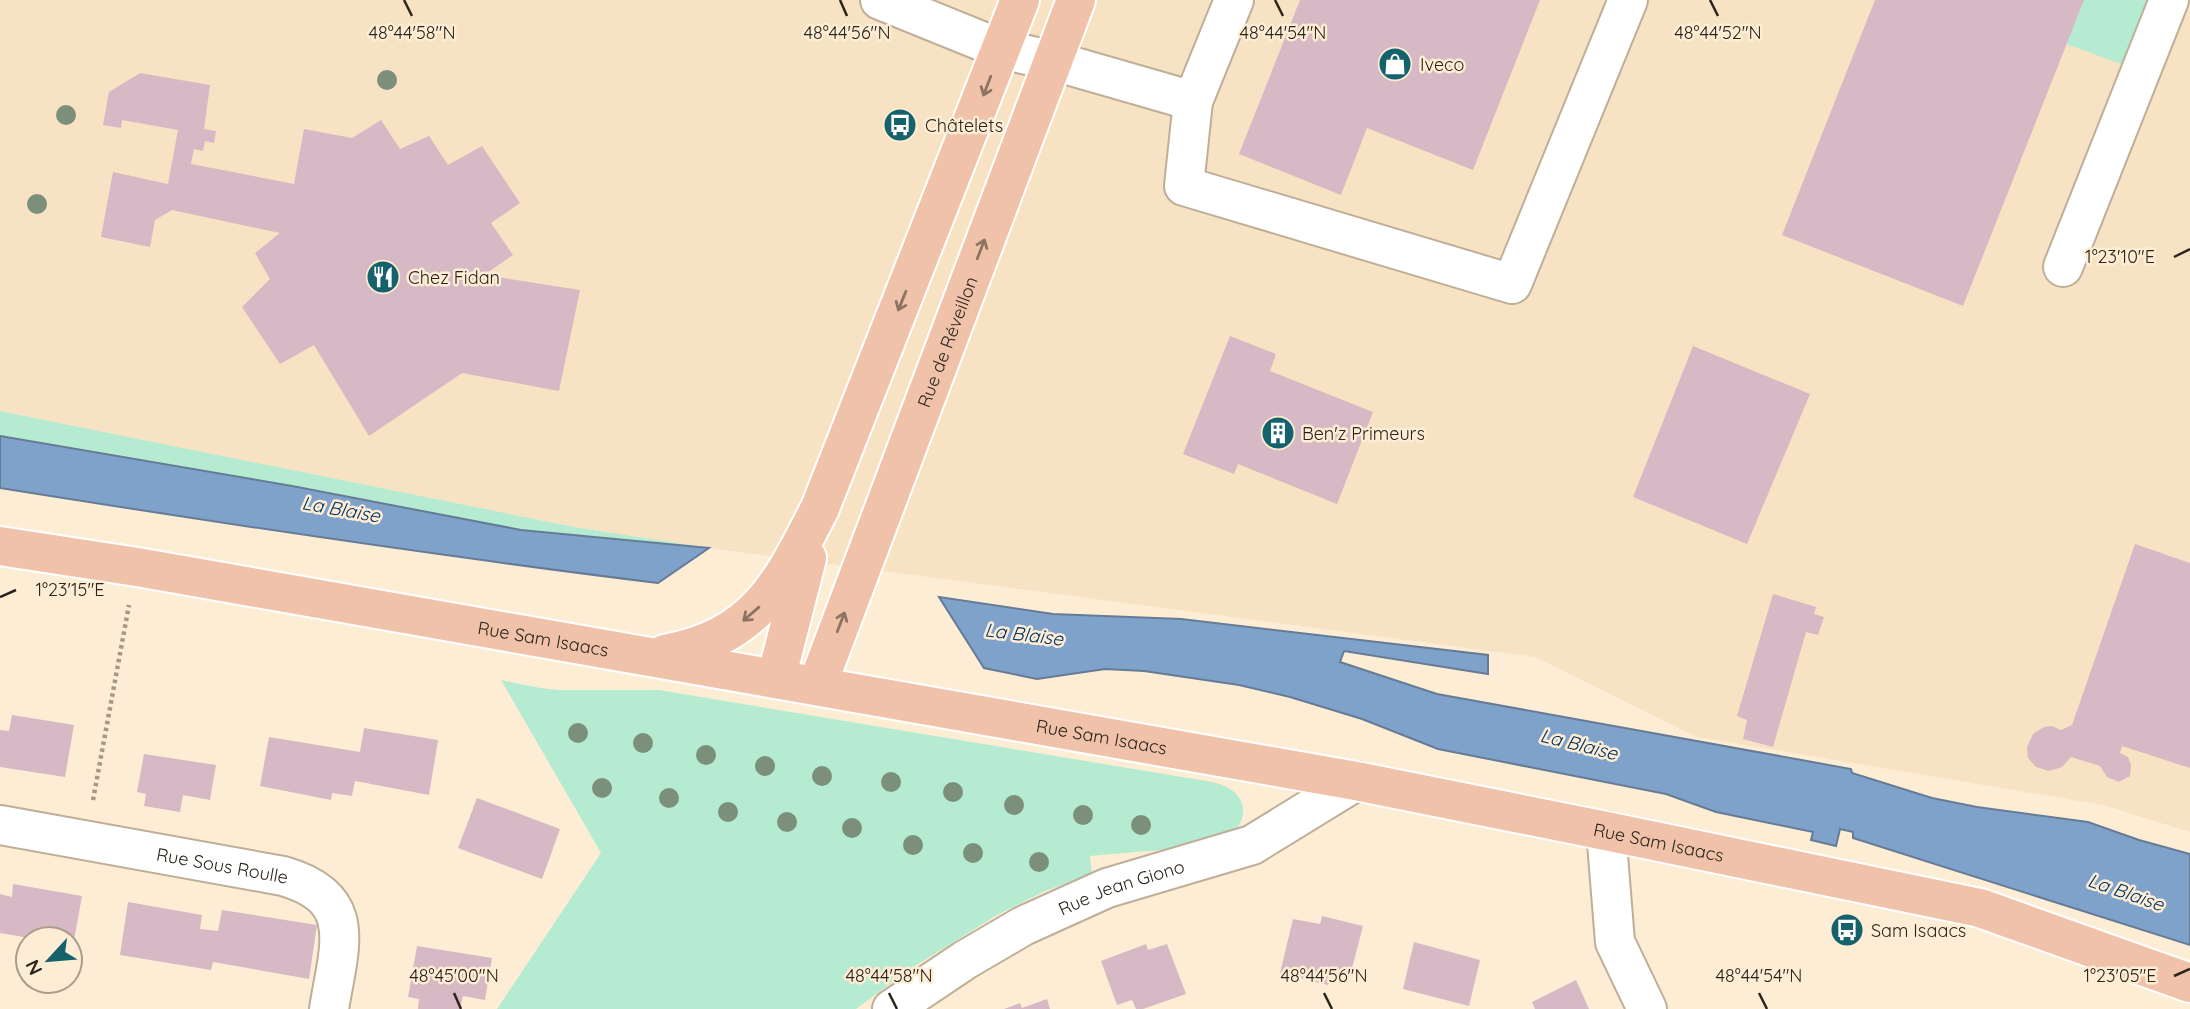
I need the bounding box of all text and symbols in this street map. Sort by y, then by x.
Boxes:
text: 48°44'58"N [368,21,456,44]
text: 48°44'56"N [803,21,891,44]
text: 48°44'54"N [1240,21,1326,44]
text: 48°44'52"N [1674,21,1762,44]
shop icon: Iveco [1376,45,1414,83]
place label: Iveco [1420,53,1464,76]
one-way arrow [979,75,992,97]
bus stop icon: Châtelets [881,106,919,144]
place label: Châtelets [925,114,1003,137]
one-way arrow [976,238,988,260]
text: 1°23'10"E [2085,245,2155,268]
restaurant icon: Chez Fidan [364,258,402,296]
place label: Chez Fidan [408,266,500,289]
street label: Rue de Réveillon [912,273,982,410]
one-way arrow [895,290,908,312]
building icon: Ben'z Primeurs [1259,414,1297,452]
place label: Ben'z Primeurs [1302,422,1425,445]
water label: La Blaise [300,490,383,528]
text: 1°23'15"E [35,578,105,601]
one-way arrow [743,606,761,622]
one-way arrow [836,612,848,634]
street label: Rue Sam Isaacs [476,616,610,661]
water label: La Blaise [983,617,1066,651]
street label: Rue Sam Isaacs [1034,714,1169,759]
water label: La Blaise [1538,723,1621,765]
street label: Rue Sam Isaacs [1592,817,1726,866]
street label: Rue Sous Roulle [155,842,290,888]
street label: Rue Jean Giono [1054,854,1187,920]
water label: La Blaise [2085,868,2168,917]
bus stop icon: Sam Isaacs [1828,911,1866,949]
place label: Sam Isaacs [1871,919,1966,942]
north arrow [14,925,84,995]
text: N [20,956,48,979]
text: 48°45'00"N [409,964,499,987]
text: 48°44'58"N [845,964,933,987]
text: 48°44'56"N [1280,964,1368,987]
text: 48°44'54"N [1716,964,1802,987]
text: 1°23'05"E [2083,964,2157,987]

